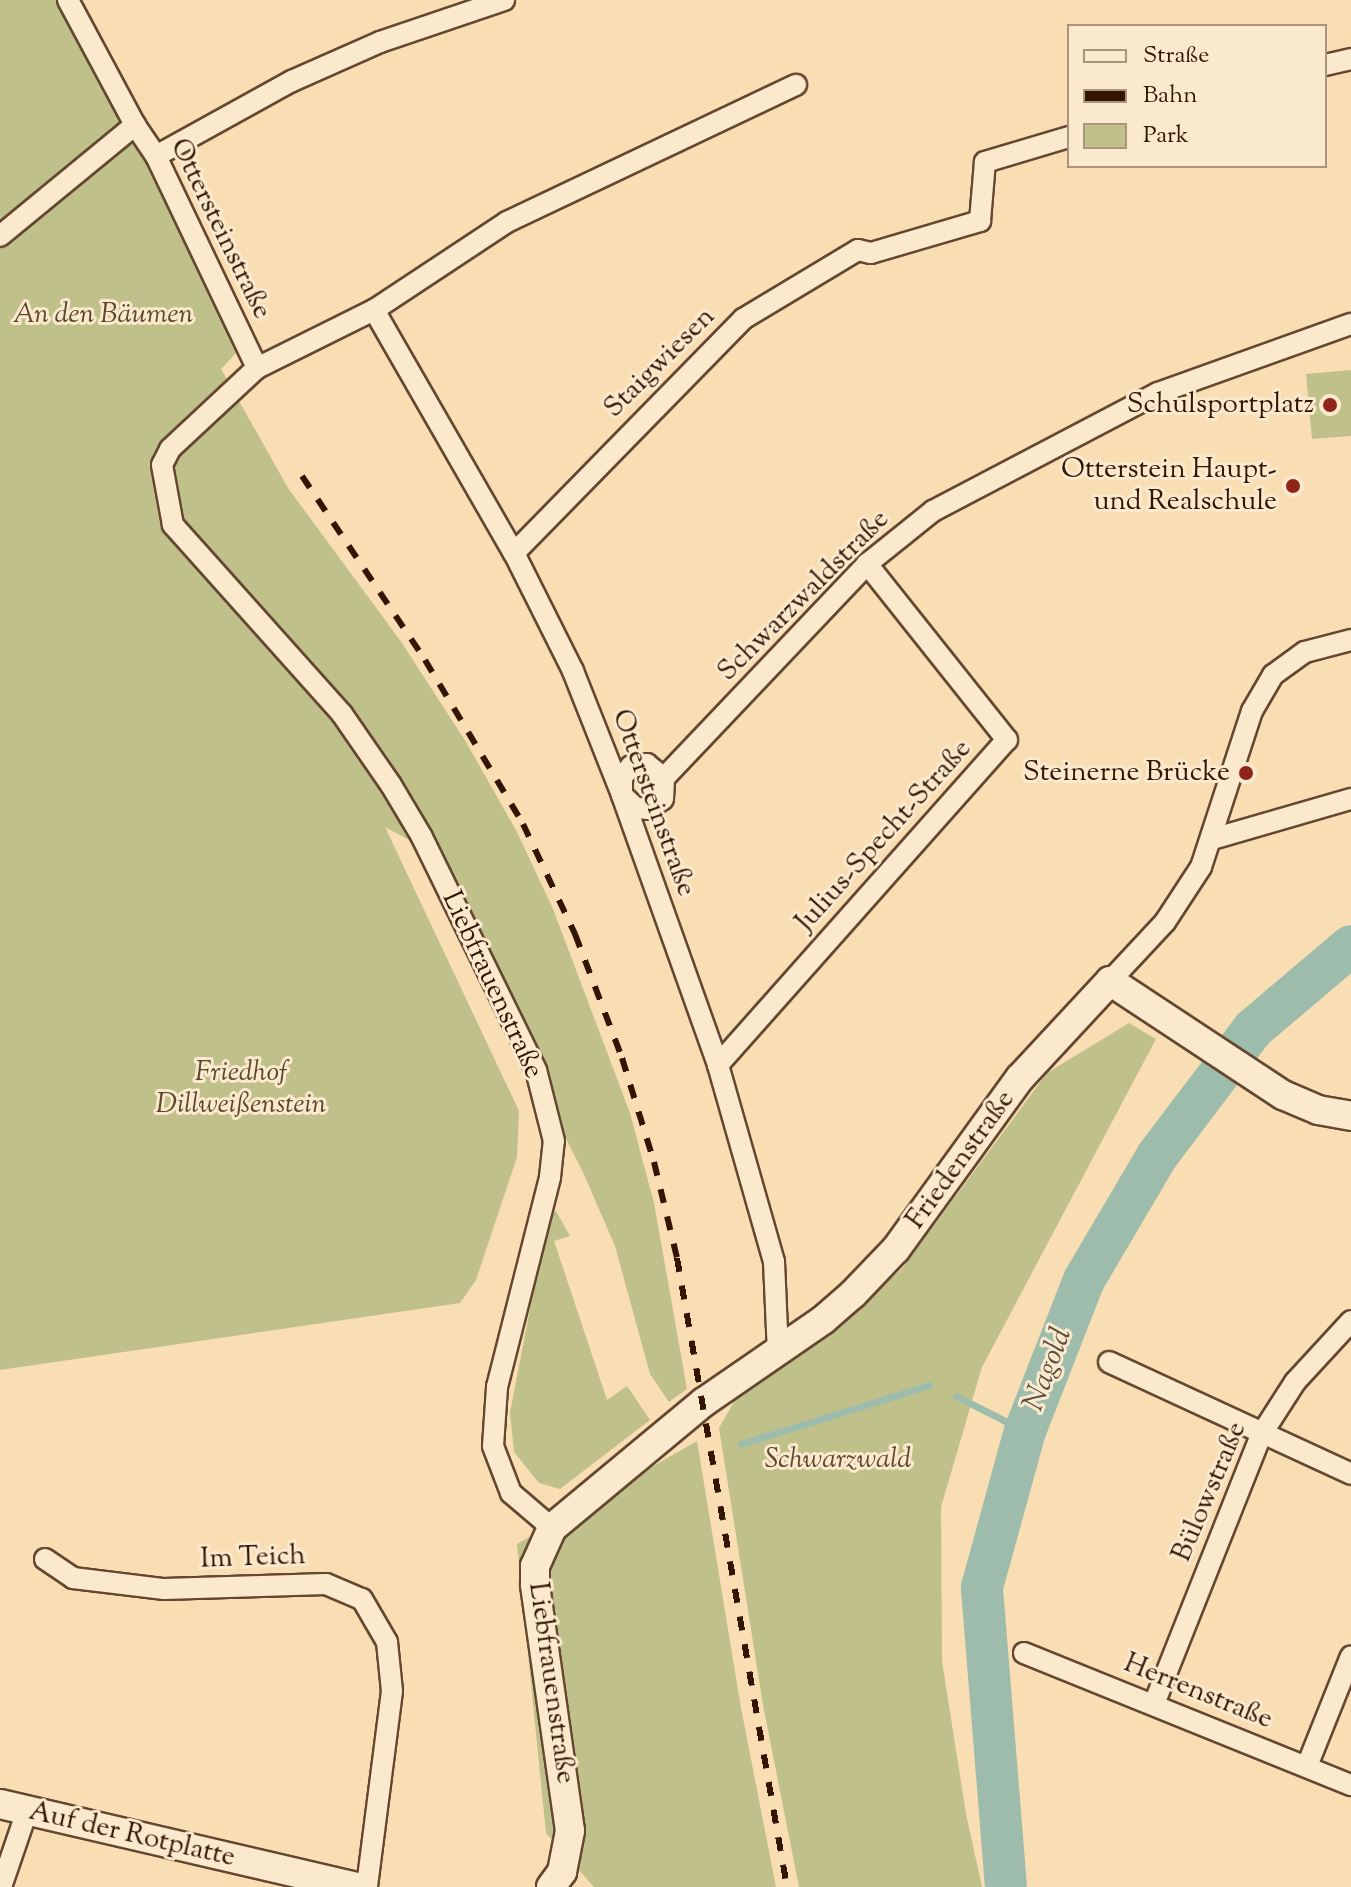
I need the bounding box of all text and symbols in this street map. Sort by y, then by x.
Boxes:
legend [1067,24,1327,168]
text: Straße [1143,39,1209,73]
text: Bahn [1143,79,1197,113]
text: Park [1143,119,1189,153]
street label: Ottersteinstraße [162,133,278,325]
park label: An den Bäumen [13,298,193,332]
street label: Staigwiesen [598,301,722,425]
place label: Schulsportplatz [1127,388,1314,422]
marker: Schulsportplatz [1321,396,1339,414]
place label: Otterstein Haupt- und Realschule [1061,453,1277,519]
marker: Otterstein Haupt- und Realschule [1284,477,1302,495]
street label: Schwarzwaldstraße [711,503,897,689]
street label: Ottersteinstraße [604,705,702,901]
street label: Julius-Specht-Straße [789,733,979,939]
place label: Steinerne Brücke [1023,756,1230,790]
marker: Steinerne Brücke [1237,764,1255,782]
street label: Liebfrauenstraße [434,886,550,1084]
park label: Friedhof Dillweißenstein [156,1056,326,1122]
street label: Friedenstraße [899,1084,1023,1236]
water label: Nagold [1017,1323,1081,1417]
street label: Bülowstraße [1166,1417,1254,1567]
park label: Schwarzwald [765,1443,911,1477]
street label: Im Teich [200,1539,306,1577]
street label: Liebfrauenstraße [520,1580,582,1786]
street label: Herrenstraße [1119,1647,1277,1737]
street label: Auf der Rotplatte [26,1795,238,1875]

